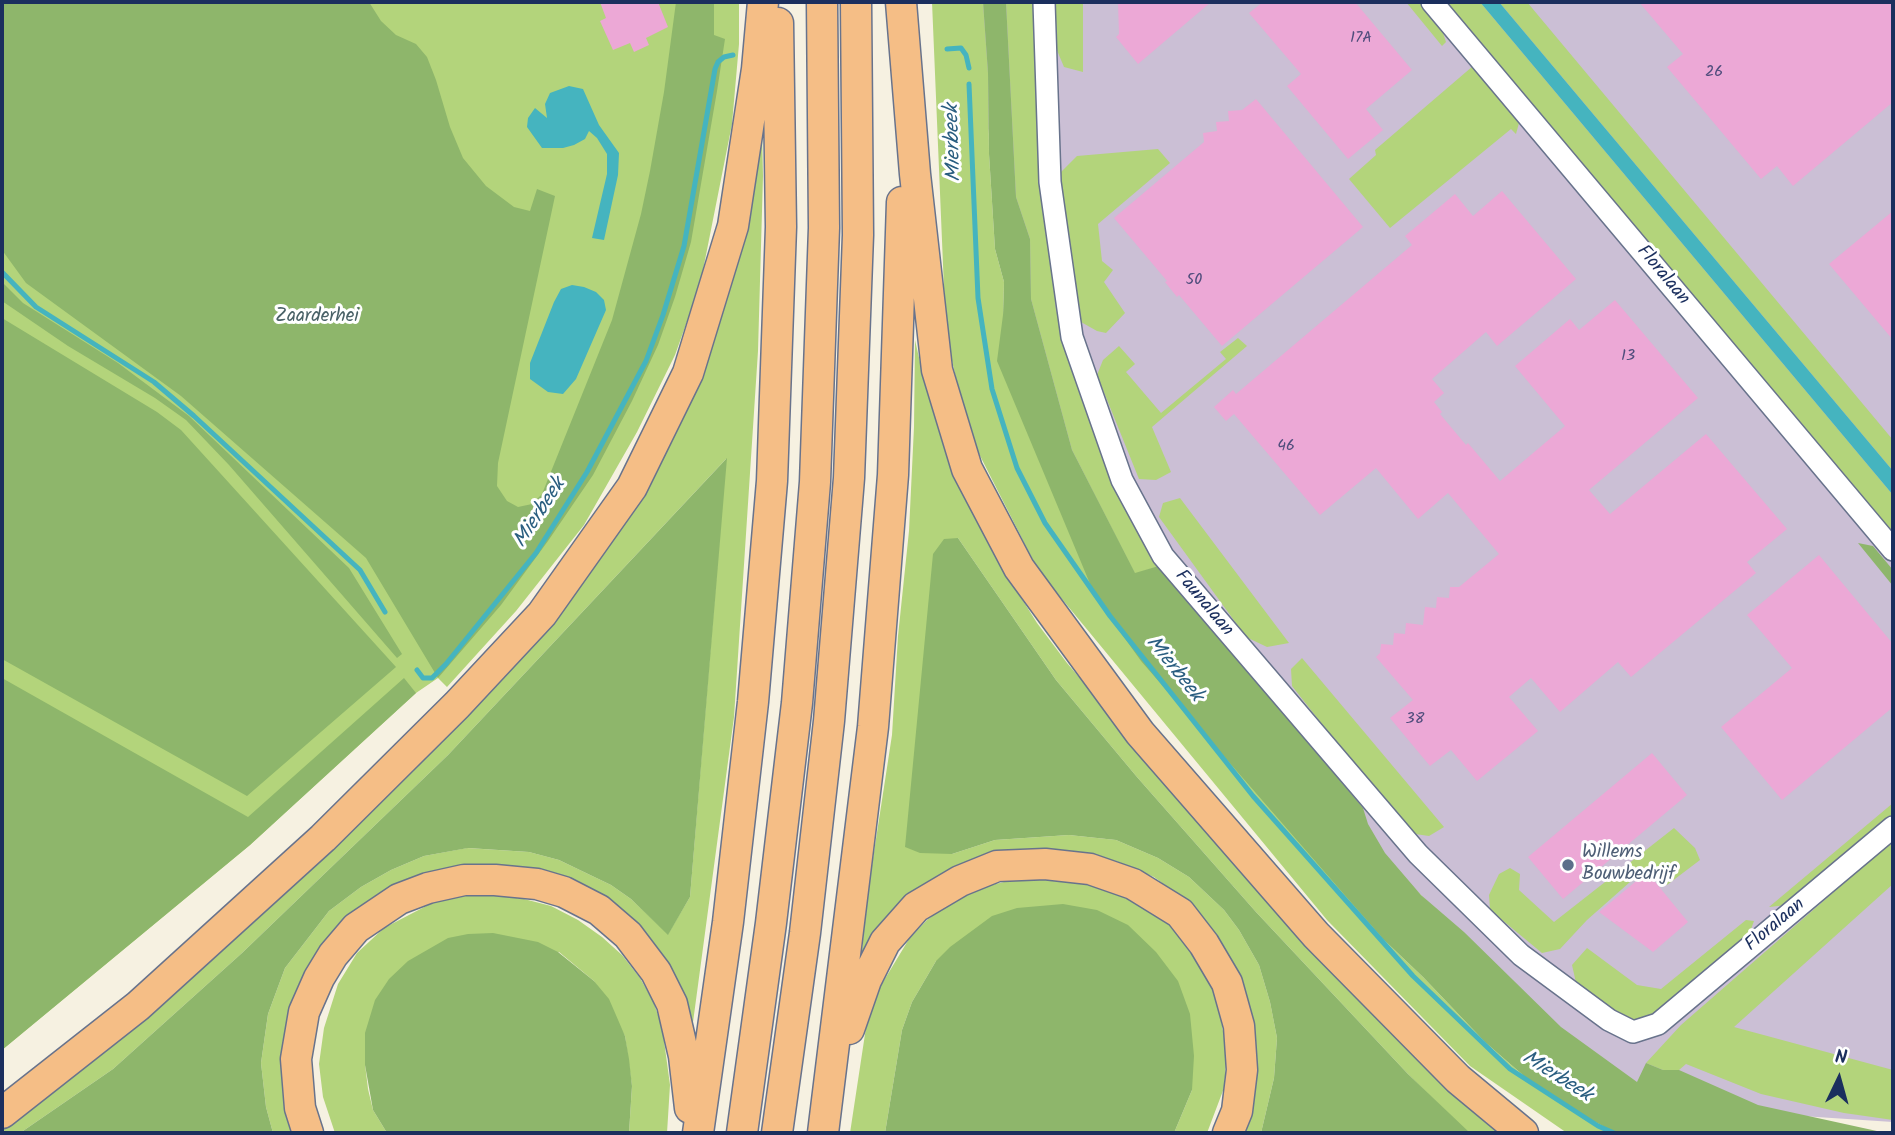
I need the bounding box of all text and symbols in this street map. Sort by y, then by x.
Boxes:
house number: 17A [1350,29,1372,49]
house number: 26 [1705,63,1723,83]
water label: Mierbeek [941,104,969,182]
street label: Floralaan [1630,241,1694,311]
house number: 50 [1186,271,1202,291]
park label: Zaarderhei [275,307,359,329]
house number: 13 [1621,347,1635,367]
house number: 46 [1277,437,1295,457]
water label: Mierbeek [509,475,573,553]
street label: Faunalaan [1169,566,1237,642]
water label: Mierbeek [1139,632,1207,708]
house number: 38 [1406,710,1424,730]
place label: Willems Bouwbedrijf [1582,843,1675,887]
marker: Willems Bouwbedrijf [1560,857,1576,873]
street label: Floralaan [1741,894,1811,958]
text: N [1834,1043,1848,1074]
north arrow [1804,1044,1874,1114]
water label: Mierbeek [1516,1047,1596,1109]

